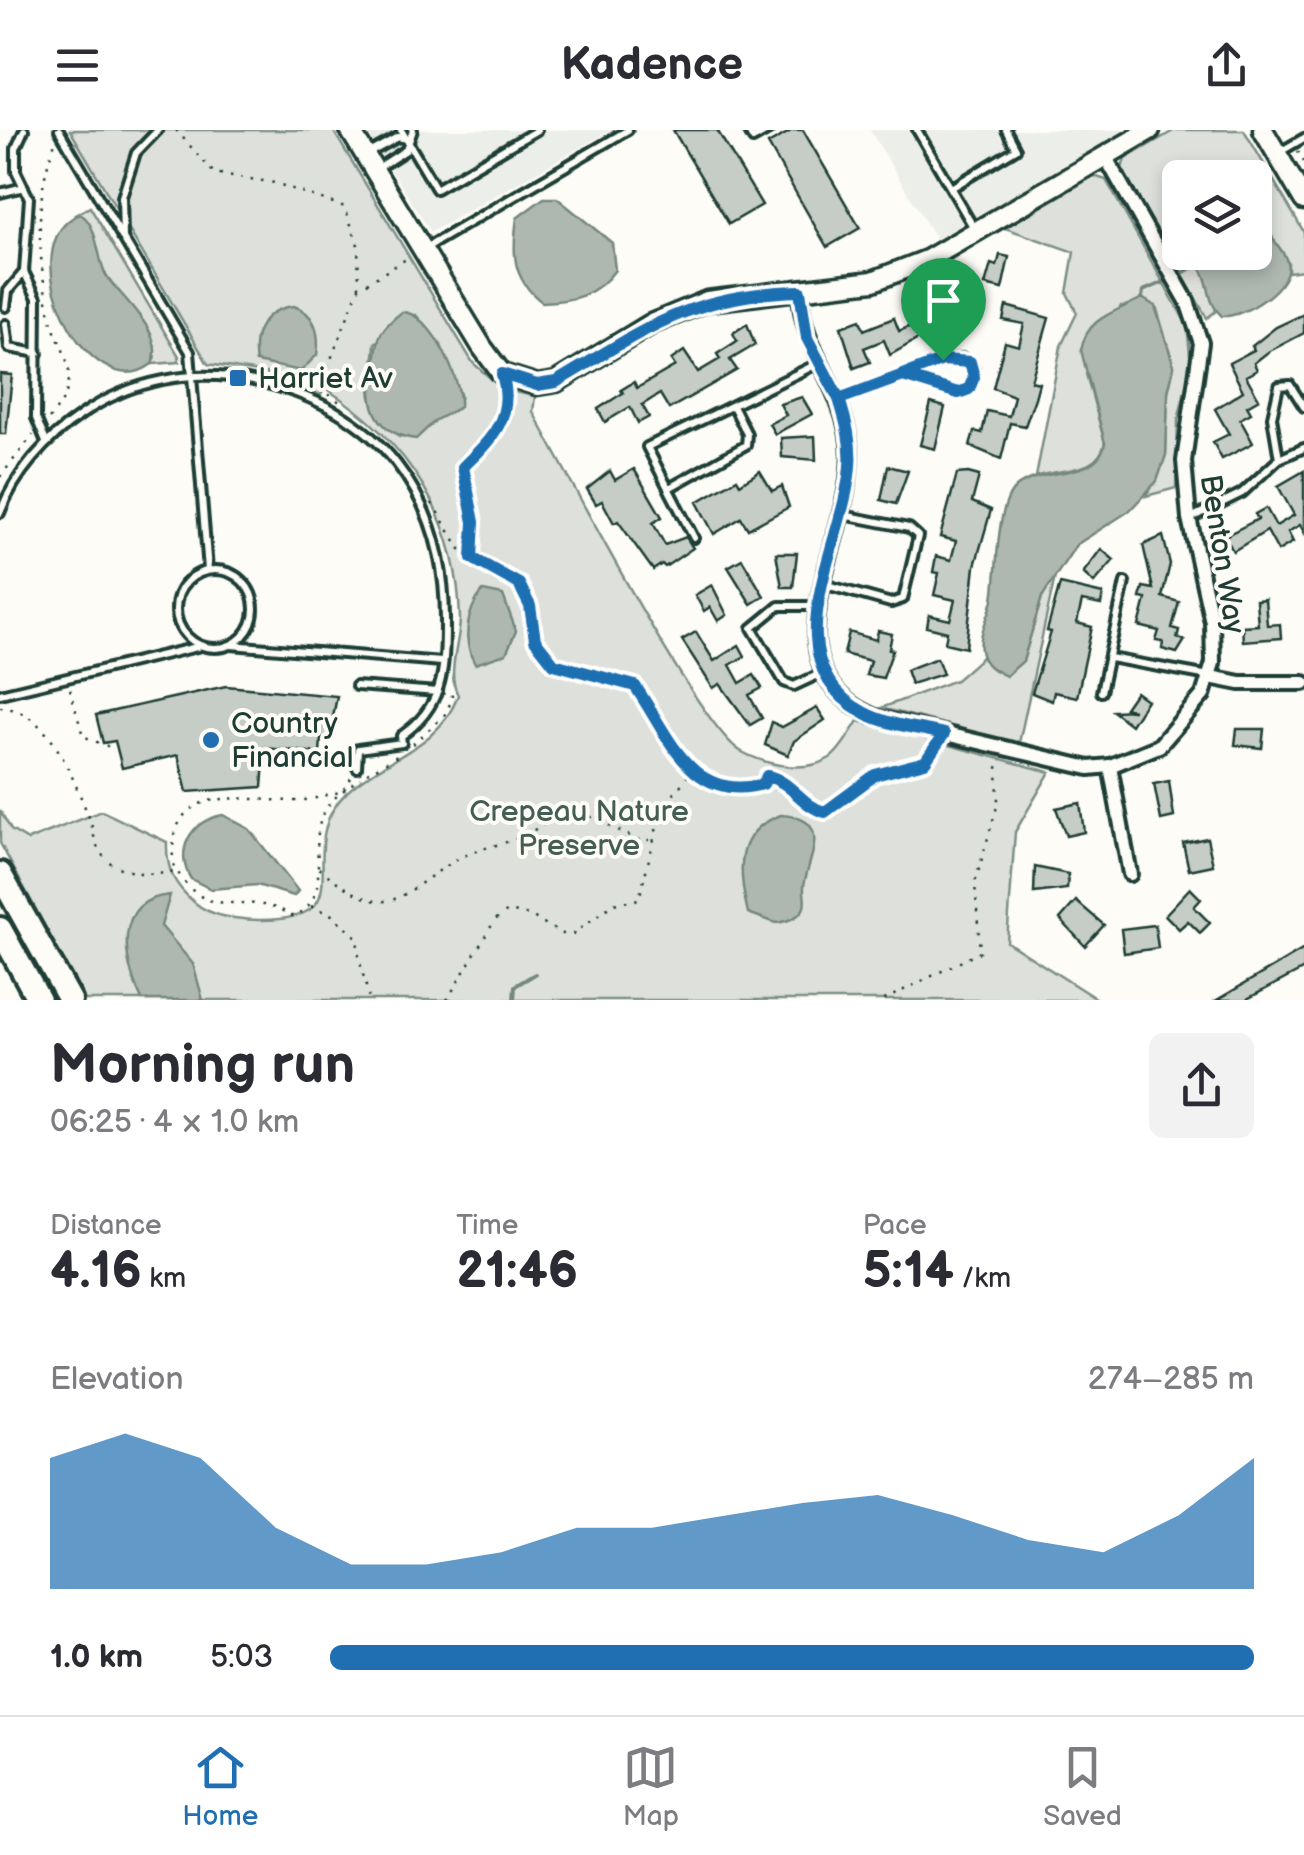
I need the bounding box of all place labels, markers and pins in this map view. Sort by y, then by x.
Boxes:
pin [901,258,986,361]
place label: Harriet Av [258,361,393,397]
marker: Harriet Av [227,367,249,389]
place label: Country Financial [231,706,353,776]
marker: Country Financial [200,729,222,751]

